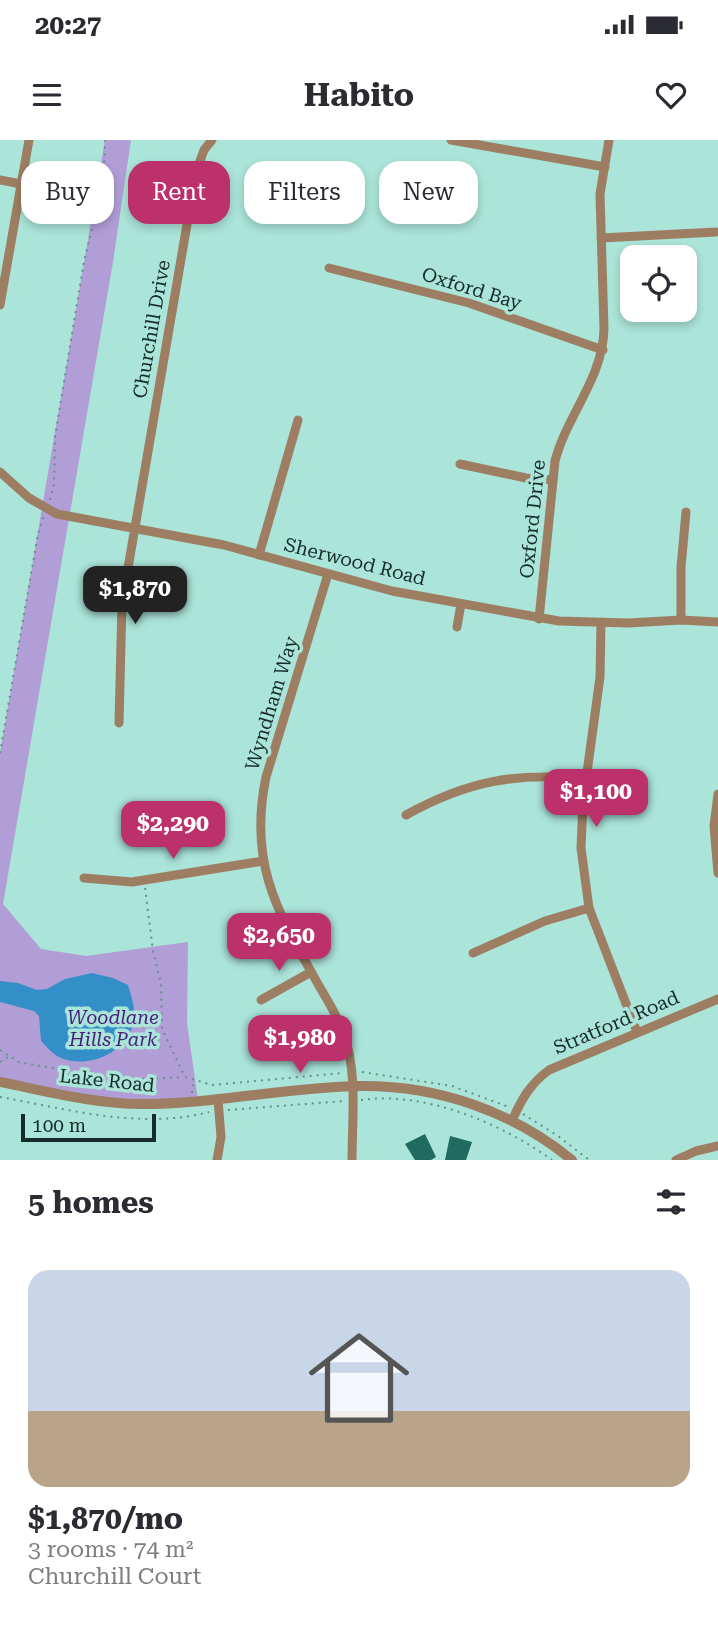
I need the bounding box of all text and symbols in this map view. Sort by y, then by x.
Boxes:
text: 20:27 [35,10,101,40]
icon: menu [28,76,66,114]
text: Habito [304,76,414,114]
icon: heart [652,76,690,114]
chip: Buy [21,161,114,224]
chip: Rent [128,161,230,224]
chip: Filters [244,161,365,224]
chip: New [379,161,478,224]
map controls [620,245,697,322]
button: locate [620,245,697,322]
street label: Churchill Drive [128,258,175,400]
street label: Oxford Bay [419,262,525,315]
street label: Oxford Drive [515,459,550,580]
street label: Sherwood Road [282,533,428,590]
pin: $1,870 [78,566,192,626]
text: $1,870 [99,575,171,602]
street label: Wyndham Way [240,633,303,773]
pin: $1,100 [539,770,653,829]
text: $1,100 [560,778,632,805]
pin: $2,290 [116,802,230,861]
text: $2,290 [137,810,209,837]
pin: $2,650 [222,914,336,973]
text: $2,650 [243,922,315,949]
street label: Stratford Road [550,986,682,1059]
park label: Woodlane Hills Park [67,1006,159,1051]
pin: $1,980 [243,1016,357,1075]
text: $1,980 [264,1024,336,1051]
street label: Lake Road [58,1064,156,1097]
scale bar [21,1111,156,1143]
text: 100 m [32,1114,86,1137]
icon: filters [652,1183,690,1221]
text: 5 homes [28,1185,154,1220]
icon: home [296,1315,422,1441]
text: $1,870/mo [28,1501,183,1536]
text: 3 rooms · 74 m² [28,1536,194,1563]
text: Churchill Court [28,1563,201,1590]

